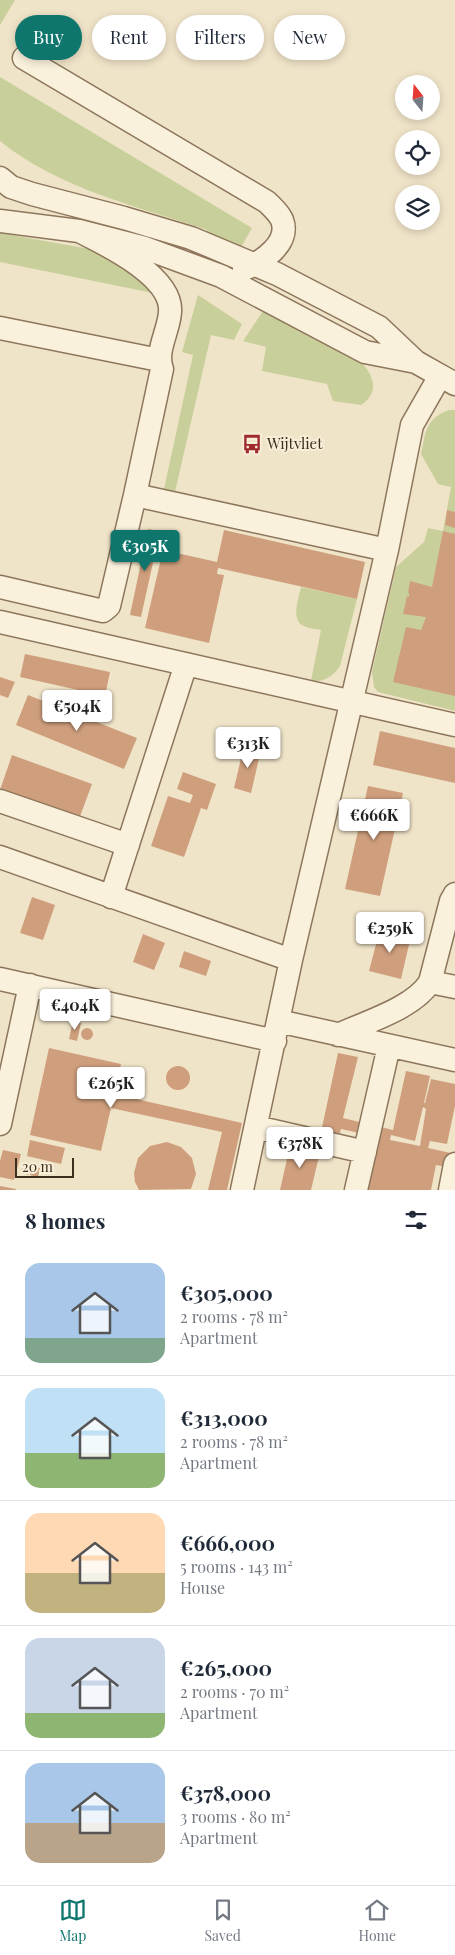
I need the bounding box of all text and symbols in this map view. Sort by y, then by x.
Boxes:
chip: Buy [15,15,82,60]
chip: Rent [92,15,166,60]
chip: Filters [176,15,264,60]
chip: New [274,15,345,60]
north arrow [395,75,440,120]
map controls [395,75,440,230]
button: locate [395,130,440,175]
button: layers [395,185,440,230]
bus stop icon: Wijtvliet [241,433,263,455]
place label: Wijtvliet [266,433,323,453]
pin: €305K [110,530,180,572]
text: €305K [122,535,168,556]
pin: €504K [42,690,112,732]
text: €504K [53,695,101,716]
pin: €313K [213,726,283,769]
text: €313K [226,732,270,753]
pin: €666K [339,798,409,841]
text: €666K [350,804,398,825]
pin: €259K [355,912,425,954]
text: €259K [367,917,413,938]
pin: €404K [40,988,110,1031]
text: €404K [51,994,99,1015]
pin: €265K [76,1066,146,1109]
text: €265K [88,1072,134,1093]
pin: €378K [265,1126,335,1169]
text: €378K [277,1132,323,1153]
scale bar [15,1155,74,1178]
text: 20 m [22,1157,53,1176]
text: 8 homes [25,1206,105,1234]
icon: filters [402,1206,430,1234]
text: €305,000 [180,1278,273,1306]
icon: home [65,1283,125,1343]
text: 2 rooms · 78 m² [180,1306,288,1327]
text: Apartment [180,1327,258,1348]
text: €313,000 [180,1403,268,1431]
icon: home [65,1408,125,1468]
text: 2 rooms · 78 m² [180,1431,288,1452]
text: Apartment [180,1452,258,1473]
text: €666,000 [180,1528,275,1556]
icon: home [65,1533,125,1593]
text: 5 rooms · 143 m² [180,1556,293,1577]
text: House [180,1577,225,1598]
text: €265,000 [180,1653,272,1681]
icon: home [65,1658,125,1718]
text: 2 rooms · 70 m² [180,1681,289,1702]
text: Apartment [180,1702,258,1723]
text: €378,000 [180,1778,271,1806]
icon: home [65,1783,125,1843]
text: 3 rooms · 80 m² [180,1806,291,1827]
text: Apartment [180,1827,258,1848]
tab: Map [59,1896,87,1945]
tab: Saved [205,1896,241,1945]
tab: Home [359,1896,396,1945]

